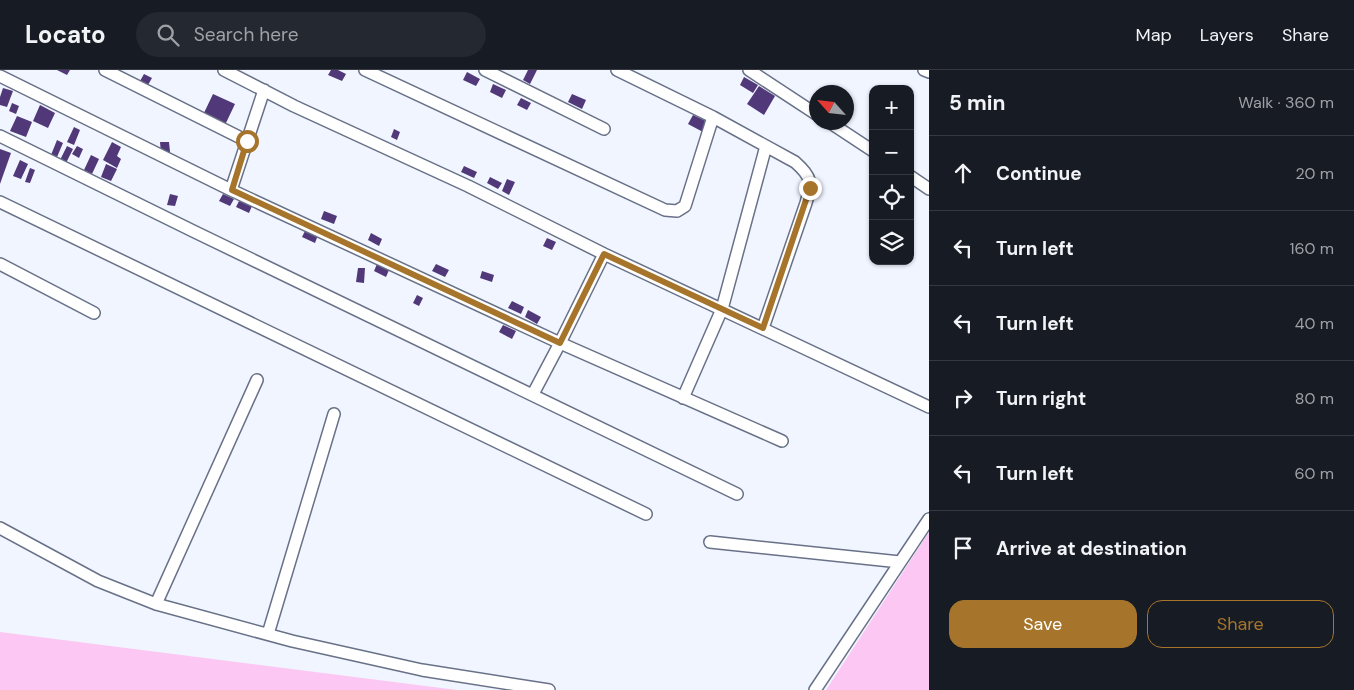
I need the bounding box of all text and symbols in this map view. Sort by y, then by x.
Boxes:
search box [136,12,486,57]
text: Locato [25,19,106,50]
icon: search [154,21,182,49]
text: Search here [194,22,299,47]
text: Map [1136,23,1172,47]
text: Layers [1200,23,1254,47]
text: Share [1282,23,1329,47]
north arrow [809,85,854,130]
map controls [869,85,914,265]
button: + [869,85,914,130]
text: 5 min [949,89,1005,117]
text: Walk · 360 m [1238,92,1334,113]
route start [236,130,259,153]
button: − [869,130,914,175]
icon: ahead [949,159,977,187]
text: Continue [996,161,1082,186]
text: 20 m [1295,163,1334,184]
button: locate [869,175,914,220]
route end [799,177,822,200]
button: layers [869,220,914,265]
icon: left [949,234,977,262]
text: Turn left [996,236,1074,261]
text: 160 m [1290,238,1334,259]
icon: left [949,309,977,337]
text: Turn left [996,311,1074,336]
text: 40 m [1295,313,1334,334]
icon: right [949,384,977,412]
text: Turn right [996,386,1086,411]
text: 80 m [1295,388,1334,409]
icon: left [949,459,977,487]
text: Turn left [996,461,1074,486]
text: 60 m [1294,463,1334,484]
icon: arrive [949,534,977,562]
text: Arrive at destination [996,536,1187,561]
button: Save [949,600,1137,648]
button: Share [1147,600,1334,648]

